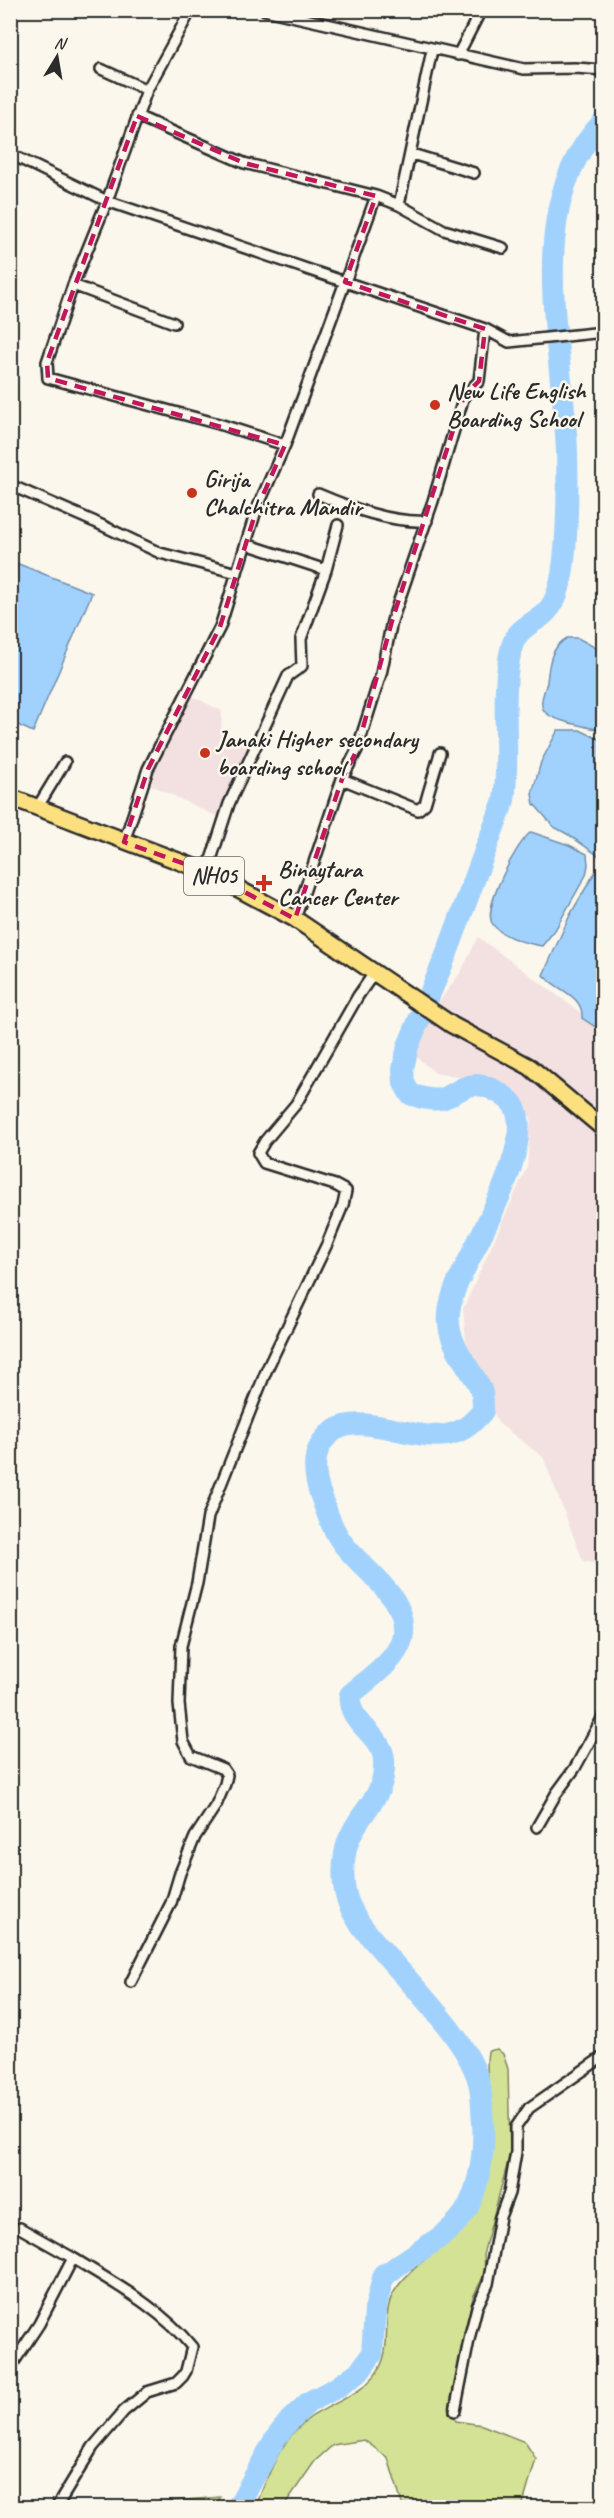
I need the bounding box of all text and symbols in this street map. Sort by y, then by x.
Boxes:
north arrow [27,27,87,87]
text: N [53,32,69,55]
place label: New Life English Boarding School [447,376,587,434]
marker: New Life English Boarding School [428,398,442,412]
place label: Girija Chalchitra Mandir [204,464,364,522]
marker: Girija Chalchitra Mandir [185,486,199,500]
place label: Janaki Higher secondary boarding school [215,724,420,782]
marker: Janaki Higher secondary boarding school [198,746,212,760]
place label: Binaytara Cancer Center [278,854,400,912]
road number: NH05 [184,857,244,895]
marker: Binaytara Cancer Center [255,874,273,892]

